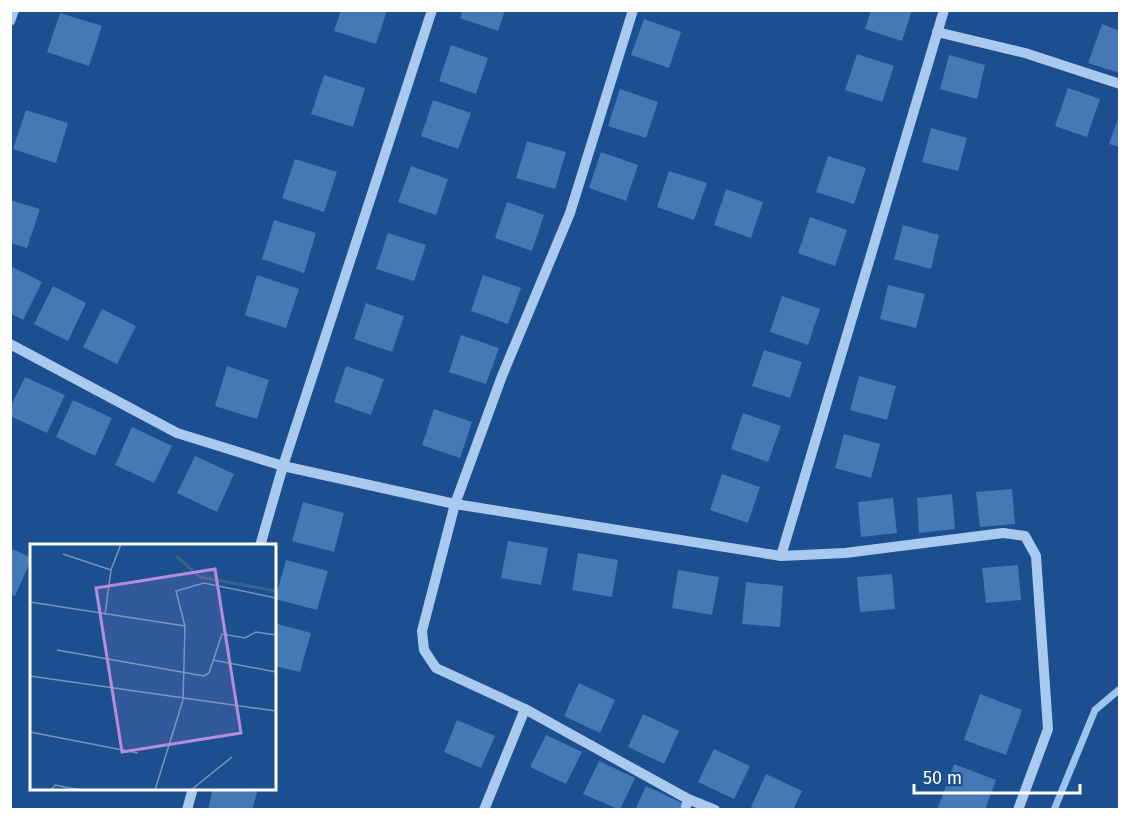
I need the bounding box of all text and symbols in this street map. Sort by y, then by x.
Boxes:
inset map [30,544,276,790]
scale bar [914,757,1080,795]
text: 50 m [923,767,962,789]

